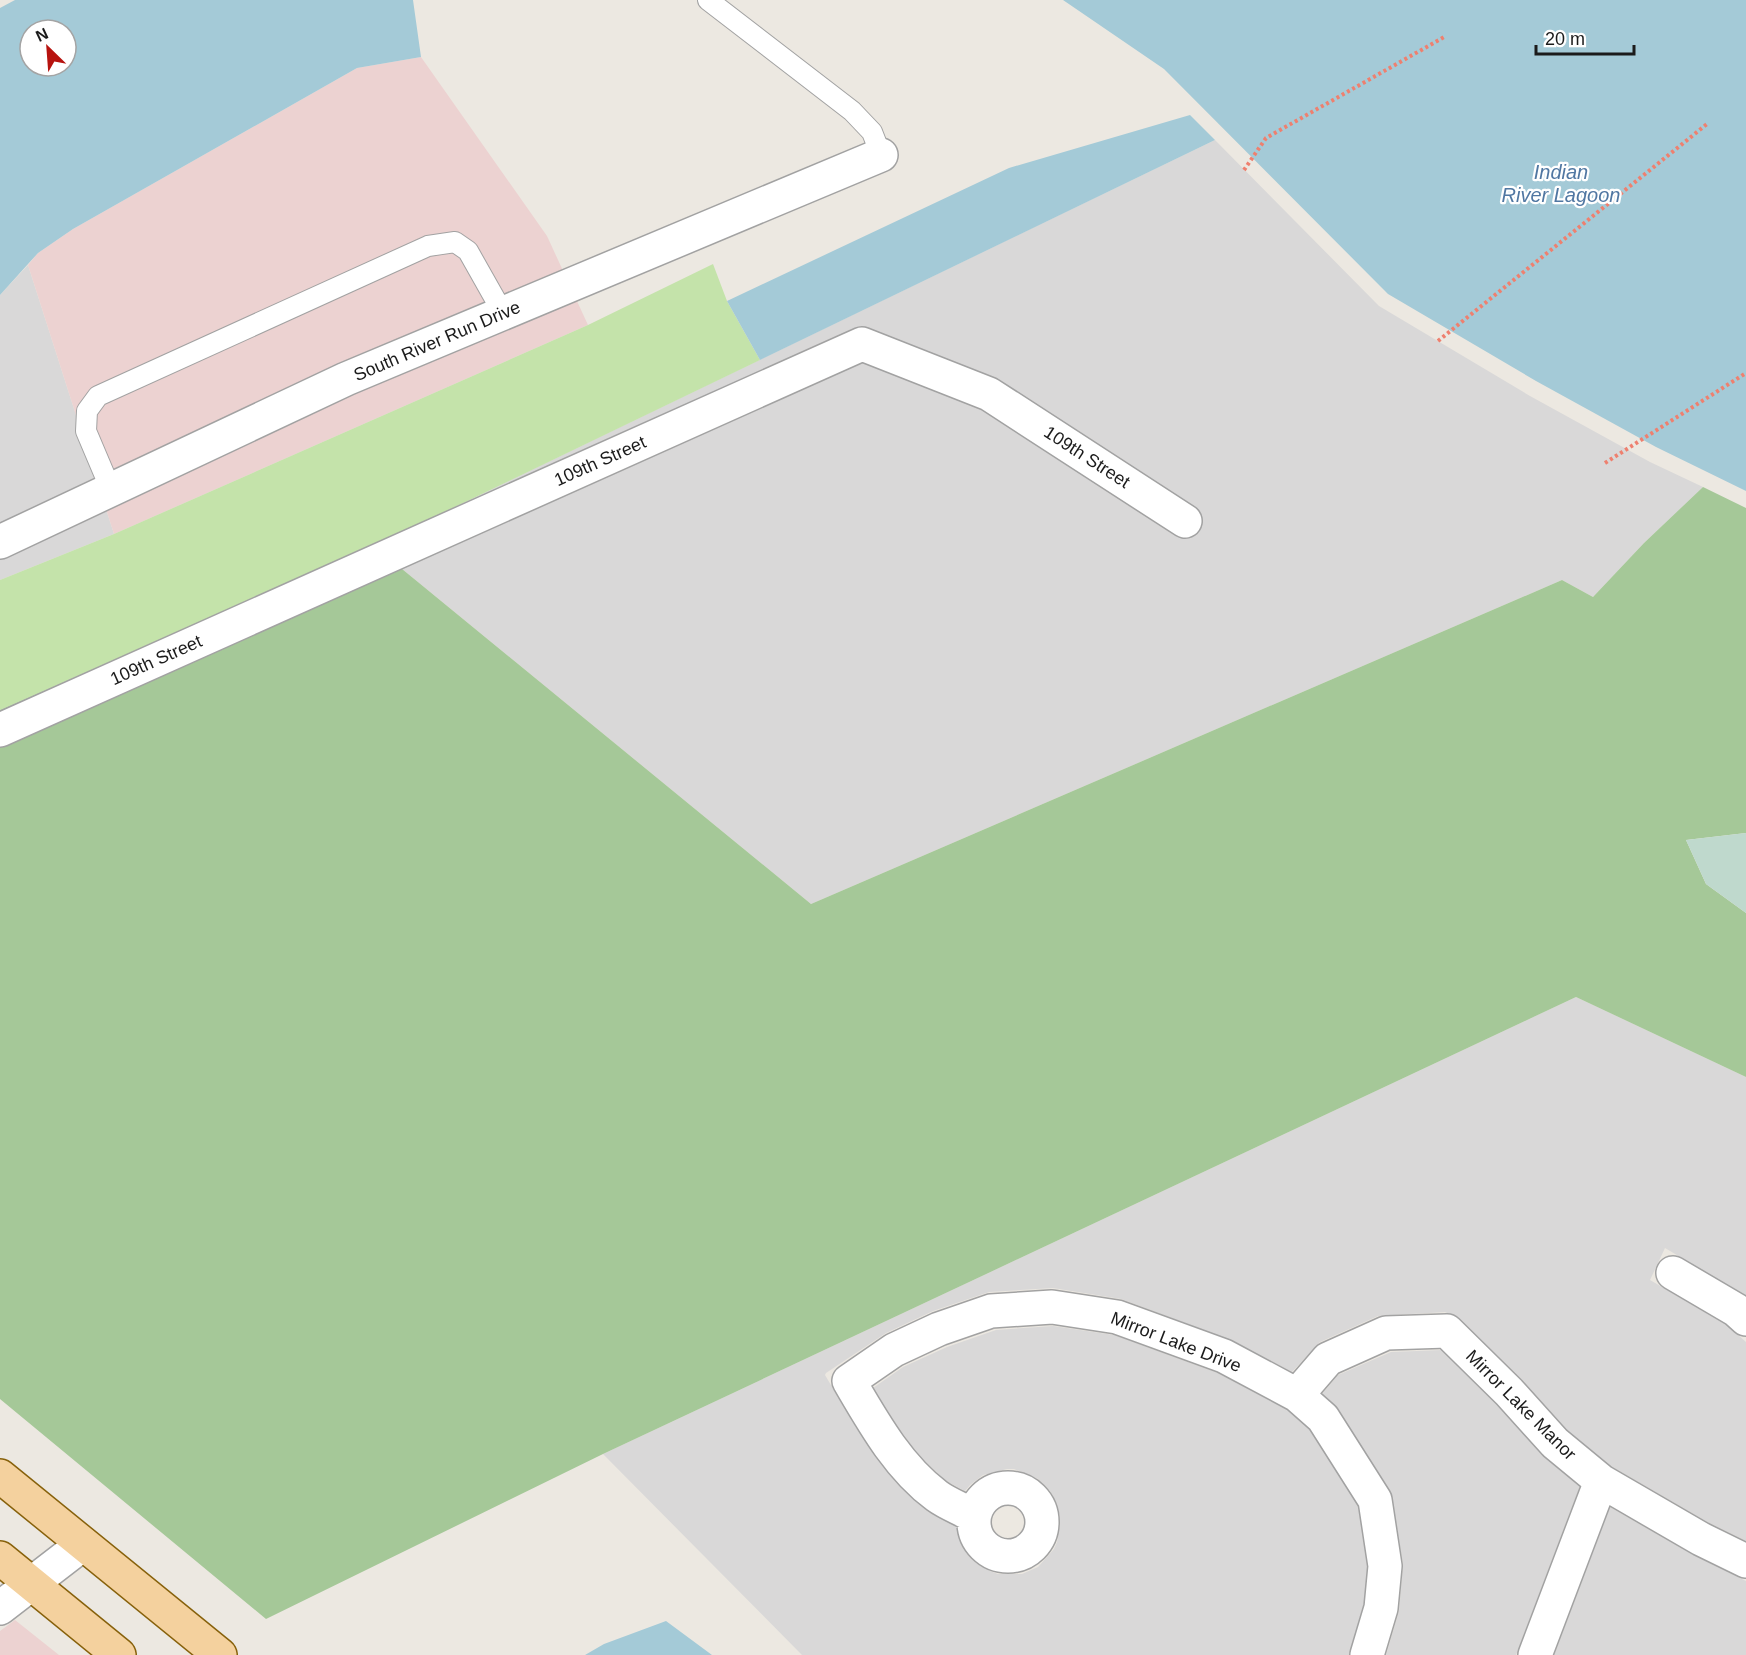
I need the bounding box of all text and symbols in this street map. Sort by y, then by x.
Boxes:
north arrow [18,18,78,78]
scale bar [1536,18,1634,56]
text: N [33,25,51,45]
text: 20 m [1545,29,1585,49]
water label: Indian River Lagoon [1502,161,1620,206]
street label: South River Run Drive [351,297,523,385]
street label: 109th Street [1040,422,1134,492]
street label: 109th Street [551,432,649,490]
street label: 109th Street [107,631,205,689]
street label: Mirror Lake Drive [1108,1308,1244,1376]
street label: Mirror Lake Manor [1462,1346,1580,1464]

